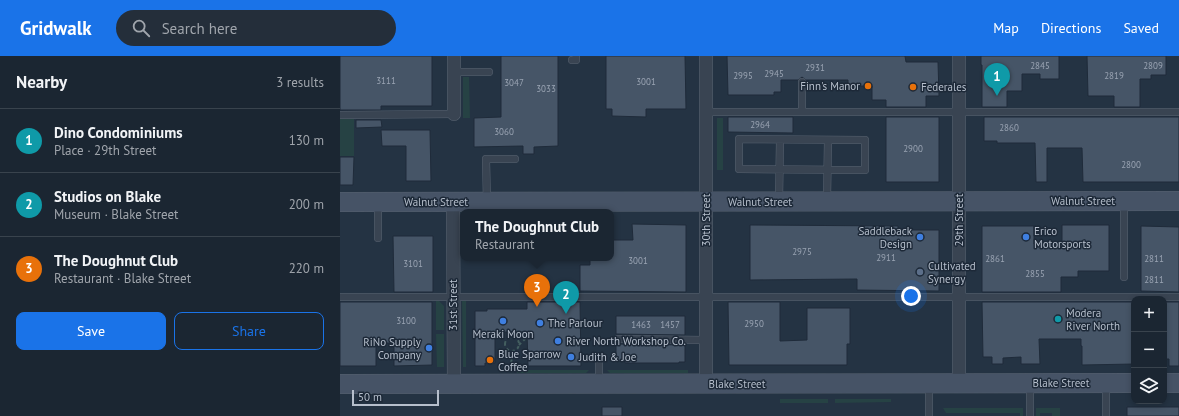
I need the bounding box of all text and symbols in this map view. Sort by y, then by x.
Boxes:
search box [116,10,396,46]
text: Gridwalk [20,16,92,40]
icon: search [130,17,152,39]
text: Search here [162,19,237,38]
text: Map [993,19,1019,37]
text: Directions [1041,19,1101,37]
text: Saved [1123,19,1159,37]
house number: 2845 [1030,60,1050,71]
house number: 2809 [1143,60,1163,71]
house number: 2931 [805,62,825,73]
pin: 1 [984,63,1010,96]
house number: 2945 [764,68,784,79]
house number: 2995 [733,70,753,81]
house number: 2819 [1104,70,1124,81]
text: Nearby [16,71,67,93]
text: 3 results [276,74,324,91]
house number: 3111 [376,75,396,86]
house number: 3001 [636,76,656,87]
house number: 3047 [504,77,524,88]
place label: Finn's Manor [800,79,860,93]
place label: Federales [921,80,967,94]
marker: Finn's Manor [863,81,873,91]
marker: Federales [908,82,918,92]
house number: 3033 [536,83,556,94]
house number: 2964 [750,119,770,130]
house number: 2860 [999,122,1019,133]
text: Dino Condominiums [54,123,183,142]
house number: 3060 [494,126,514,137]
text: 1 [25,132,33,149]
text: 130 m [289,132,324,149]
text: Place · 29th Street [54,142,156,159]
house number: 2900 [903,143,923,154]
house number: 2800 [1121,159,1141,170]
text: Studios on Blake [54,187,161,206]
street label: 30th Street [699,193,713,246]
street label: 29th Street [952,193,966,246]
street label: Walnut Street [1051,194,1115,208]
street label: Walnut Street [404,195,468,209]
street label: Walnut Street [728,195,792,209]
text: 2 [25,196,33,213]
text: 200 m [289,196,324,213]
text: Museum · Blake Street [54,206,179,223]
popup [460,209,614,261]
text: The Doughnut Club [475,217,599,236]
place label: Saddleback Design [858,224,913,251]
place label: Erico Motorsports [1034,224,1091,251]
marker: Saddleback Design [915,232,925,242]
marker: Erico Motorsports [1021,232,1031,242]
text: Restaurant [475,236,534,253]
house number: 2975 [792,246,812,257]
text: The Doughnut Club [54,251,178,270]
house number: 2911 [876,252,896,263]
house number: 2861 [985,253,1005,264]
house number: 2811 [1144,253,1164,264]
house number: 3001 [628,255,648,266]
house number: 3101 [403,258,423,269]
place label: Cultivated Synergy [928,259,976,286]
text: 3 [25,260,33,277]
text: 220 m [289,260,324,277]
marker: Cultivated Synergy [915,267,925,277]
house number: 2855 [1025,268,1045,279]
text: Restaurant · Blake Street [54,270,191,287]
pin: 3 [524,274,550,307]
house number: 2811 [1144,274,1164,285]
street label: 31st Street [446,279,460,331]
pin: 2 [553,281,579,314]
your location [901,286,921,306]
map controls [1131,296,1167,404]
button: + [1131,296,1167,332]
place label: Modera River North [1066,306,1120,333]
button: Save [16,312,166,350]
button: Share [174,312,324,350]
marker: Modera River North [1053,314,1063,324]
house number: 3100 [396,315,416,326]
marker: Meraki Moon [498,316,508,326]
place label: The Parlour [548,316,603,330]
marker: The Parlour [535,318,545,328]
house number: 2950 [744,318,764,329]
house number: 1463 [631,319,651,330]
house number: 1457 [660,319,680,330]
place label: Meraki Moon [472,327,534,341]
button: − [1131,332,1167,368]
place label: River North Workshop Co. [566,334,686,348]
place label: RiNo Supply Company [363,335,422,362]
marker: River North Workshop Co. [553,336,563,346]
marker: RiNo Supply Company [424,343,434,353]
place label: Blue Sparrow Coffee [498,347,561,374]
place label: Judith & Joe [578,350,637,364]
marker: Judith & Joe [566,352,576,362]
marker: Blue Sparrow Coffee [485,355,495,365]
button: layers [1131,368,1167,404]
street label: Blake Street [1033,376,1090,390]
street label: Blake Street [709,377,766,391]
scale bar [352,388,439,407]
text: 50 m [358,390,382,404]

